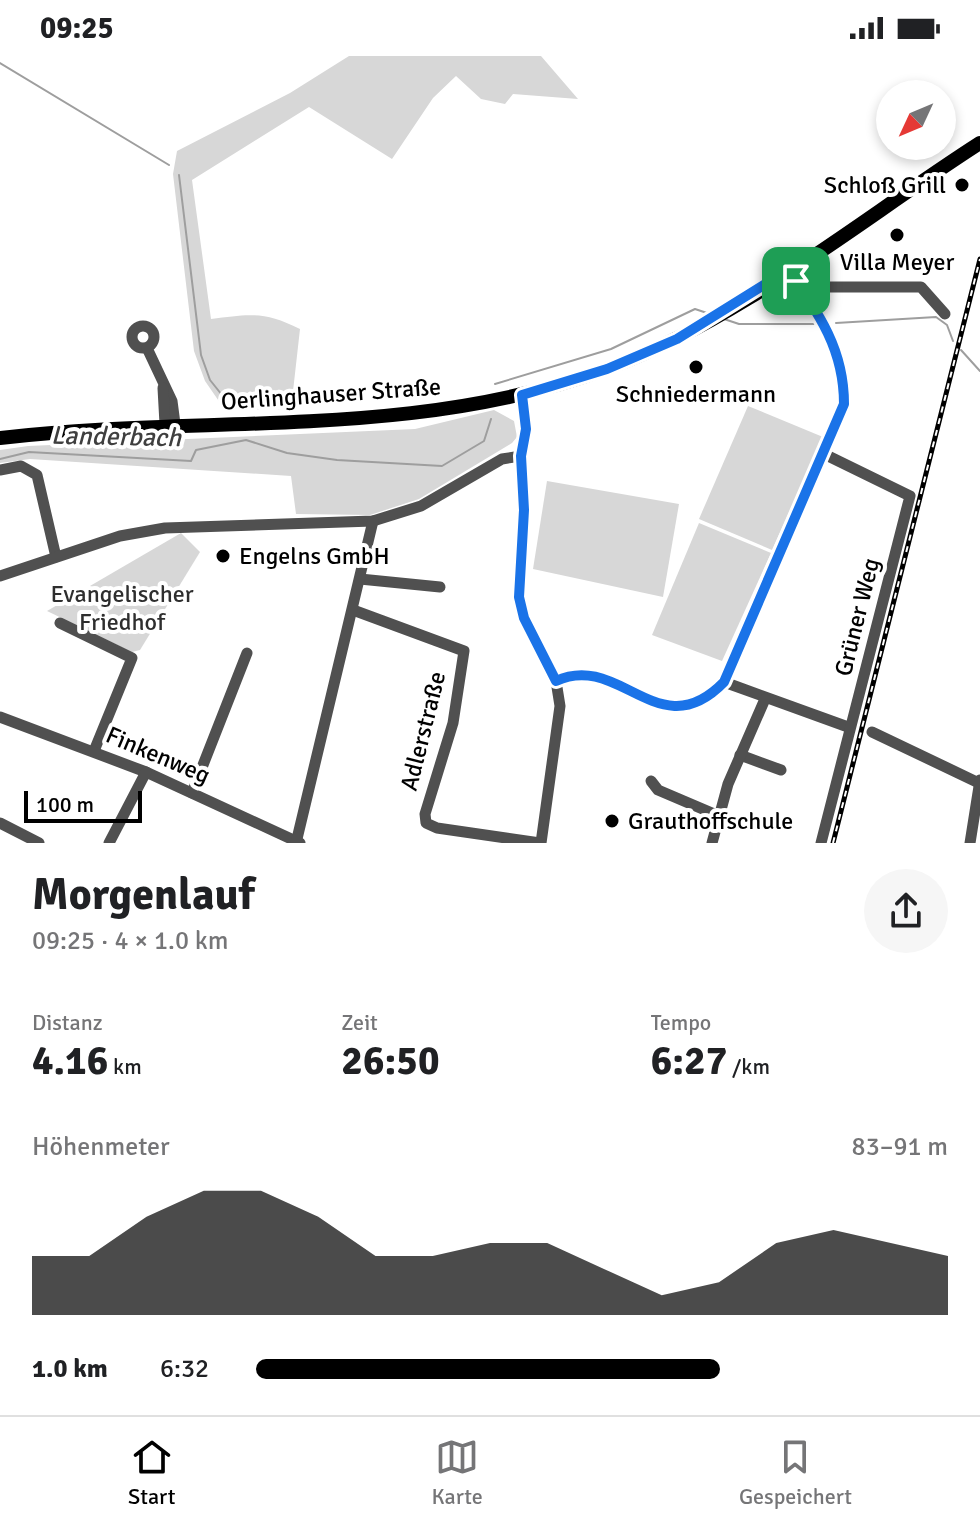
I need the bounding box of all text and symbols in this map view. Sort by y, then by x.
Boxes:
text: 09:25 [40,10,114,47]
north arrow [876,80,956,160]
map controls [876,80,956,160]
place label: Schloß Grill [824,170,946,200]
marker: Schloß Grill [953,176,971,194]
marker: Villa Meyer [888,226,906,244]
pin [762,247,830,315]
place label: Villa Meyer [840,247,954,277]
icon: arrive [774,259,818,303]
marker: Schniedermann [687,358,705,376]
street label: Oerlinghauser Straße [220,371,442,417]
place label: Schniedermann [616,379,776,409]
water label: Landerbach [51,420,182,454]
place label: Engelns GmbH [239,541,390,571]
marker: Engelns GmbH [214,547,232,565]
street label: Grüner Weg [828,555,886,679]
park label: Evangelischer Friedhof [50,579,194,637]
street label: Adlerstraße [394,668,452,794]
street label: Finkenweg [101,720,215,790]
scale bar [24,787,142,823]
text: 100 m [36,791,94,818]
place label: Grauthoffschule [628,806,793,836]
marker: Grauthoffschule [603,812,621,830]
text: Morgenlauf [32,868,255,922]
button: share [864,869,948,953]
text: 09:25 · 4 × 1.0 km [32,925,228,957]
text: Distanz [32,1009,103,1036]
text: Zeit [341,1009,378,1036]
text: Tempo [651,1009,711,1036]
text: 4.16 [32,1036,108,1086]
text: 26:50 [341,1036,440,1086]
text: 6:27 [651,1036,727,1086]
text: km [108,1053,142,1080]
text: /km [727,1053,770,1080]
text: Höhenmeter [32,1131,170,1163]
text: 83–91 m [852,1131,948,1163]
text: 1.0 km [32,1353,108,1385]
text: 6:32 [160,1353,209,1385]
tab: Start [128,1435,175,1510]
tab: Karte [431,1435,483,1510]
tab: Gespeichert [739,1435,852,1510]

